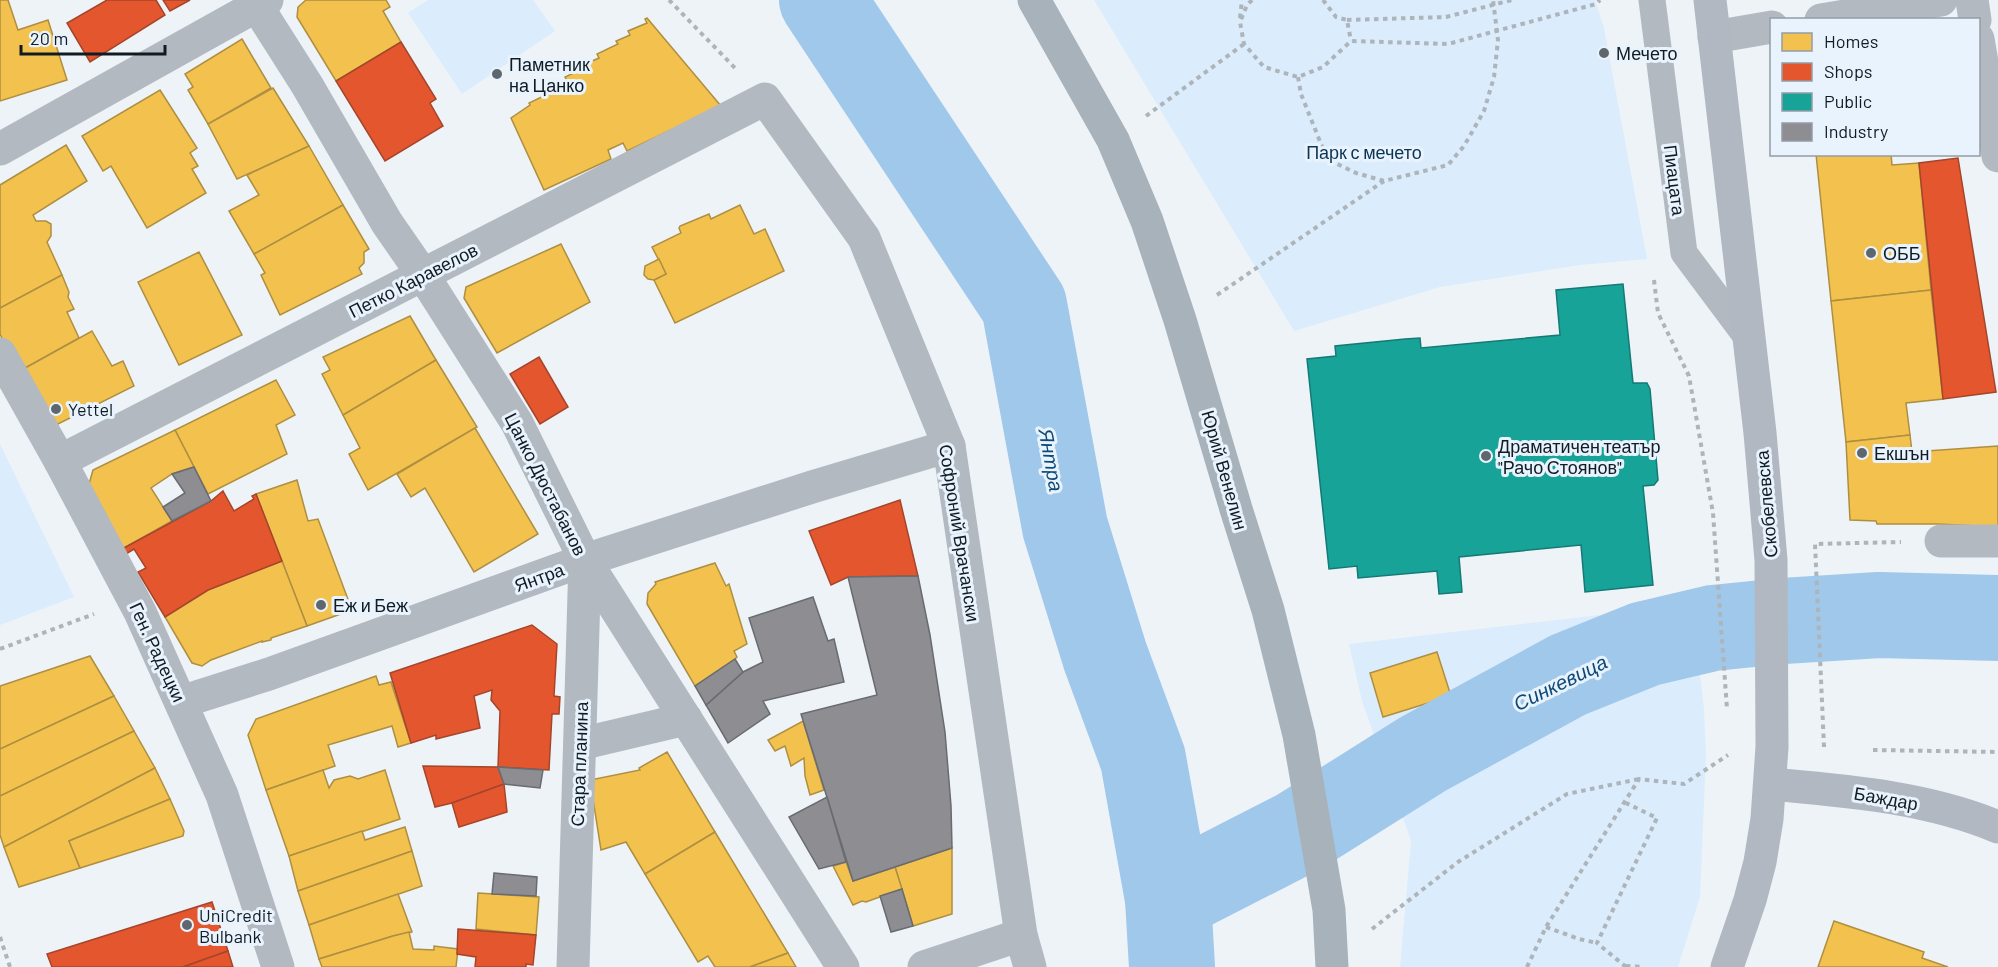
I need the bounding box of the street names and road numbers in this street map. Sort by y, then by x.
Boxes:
street label: Пиацата [1660,143,1690,218]
street label: Петко Каравелов [345,238,481,322]
street label: Юрий Венелин [1197,407,1253,533]
street label: Цанко Дюстабанов [500,409,592,559]
street label: Софроний Врачански [935,443,985,623]
street label: Скобелевска [1750,448,1782,559]
street label: Янтра [511,558,568,596]
street label: Ген. Радецки [125,599,191,705]
street label: Стара планина [566,700,592,827]
street label: Баждар [1852,782,1920,814]

